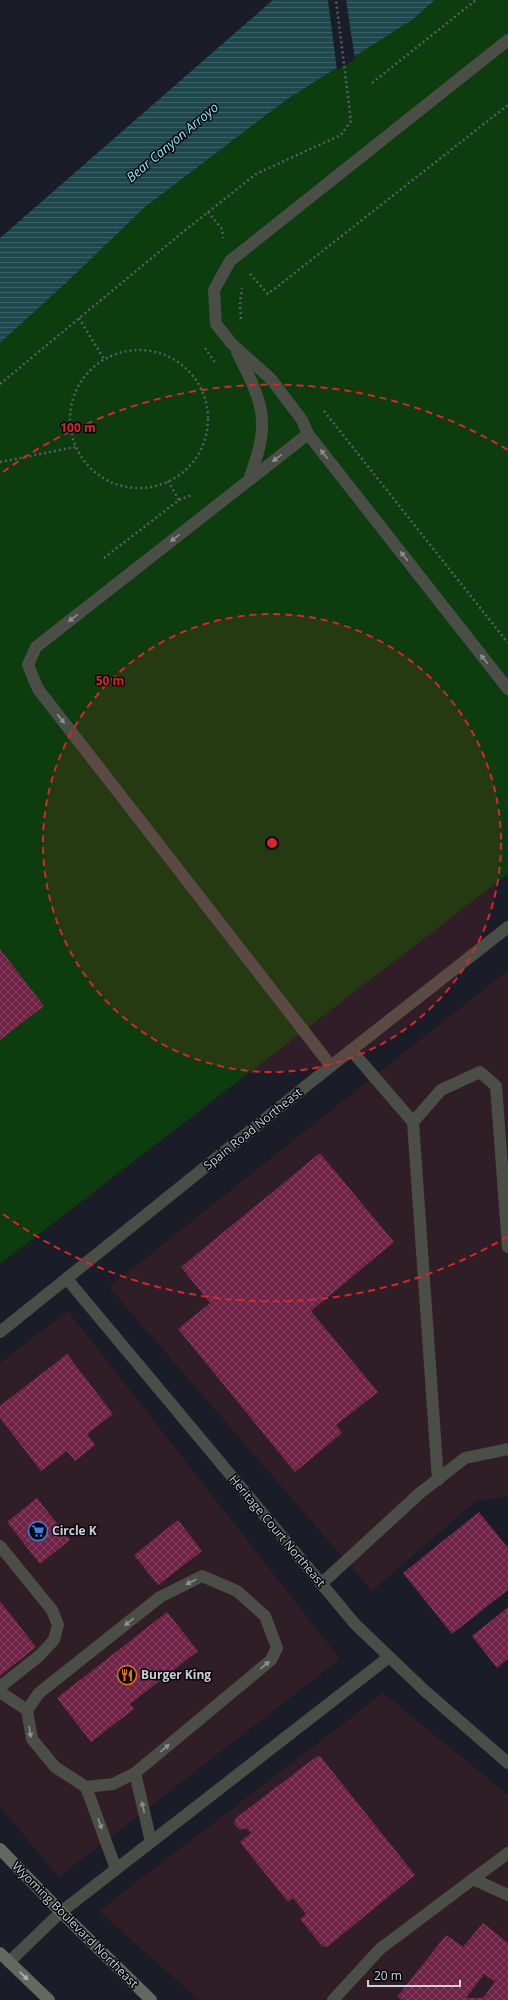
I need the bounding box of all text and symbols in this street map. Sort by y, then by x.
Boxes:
water label: Bear Canyon Arroyo [122,98,222,186]
text: 100 m [60,419,96,436]
one-way arrow [319,448,328,459]
one-way arrow [272,454,283,462]
one-way arrow [169,534,180,542]
one-way arrow [400,550,408,561]
one-way arrow [67,614,78,623]
one-way arrow [479,653,488,664]
text: 50 m [96,672,124,689]
one-way arrow [57,714,65,725]
centre of rings [265,836,279,850]
street label: Spain Road Northeast [200,1084,305,1174]
street label: Heritage Court Northeast [225,1471,329,1590]
supermarket icon: Circle K [27,1520,49,1542]
place label: Circle K [52,1522,97,1539]
one-way arrow [185,1578,196,1585]
one-way arrow [124,1617,134,1626]
one-way arrow [260,1660,270,1669]
restaurant icon: Burger King [116,1664,138,1686]
place label: Burger King [141,1666,211,1683]
one-way arrow [28,1726,34,1738]
one-way arrow [160,1743,171,1752]
one-way arrow [140,1801,146,1814]
one-way arrow [97,1818,103,1830]
street label: Wyoming Boulevard Northeast [9,1858,142,1991]
scale bar [368,1962,460,1988]
text: 20 m [374,1967,402,1984]
one-way arrow [19,1972,29,1981]

